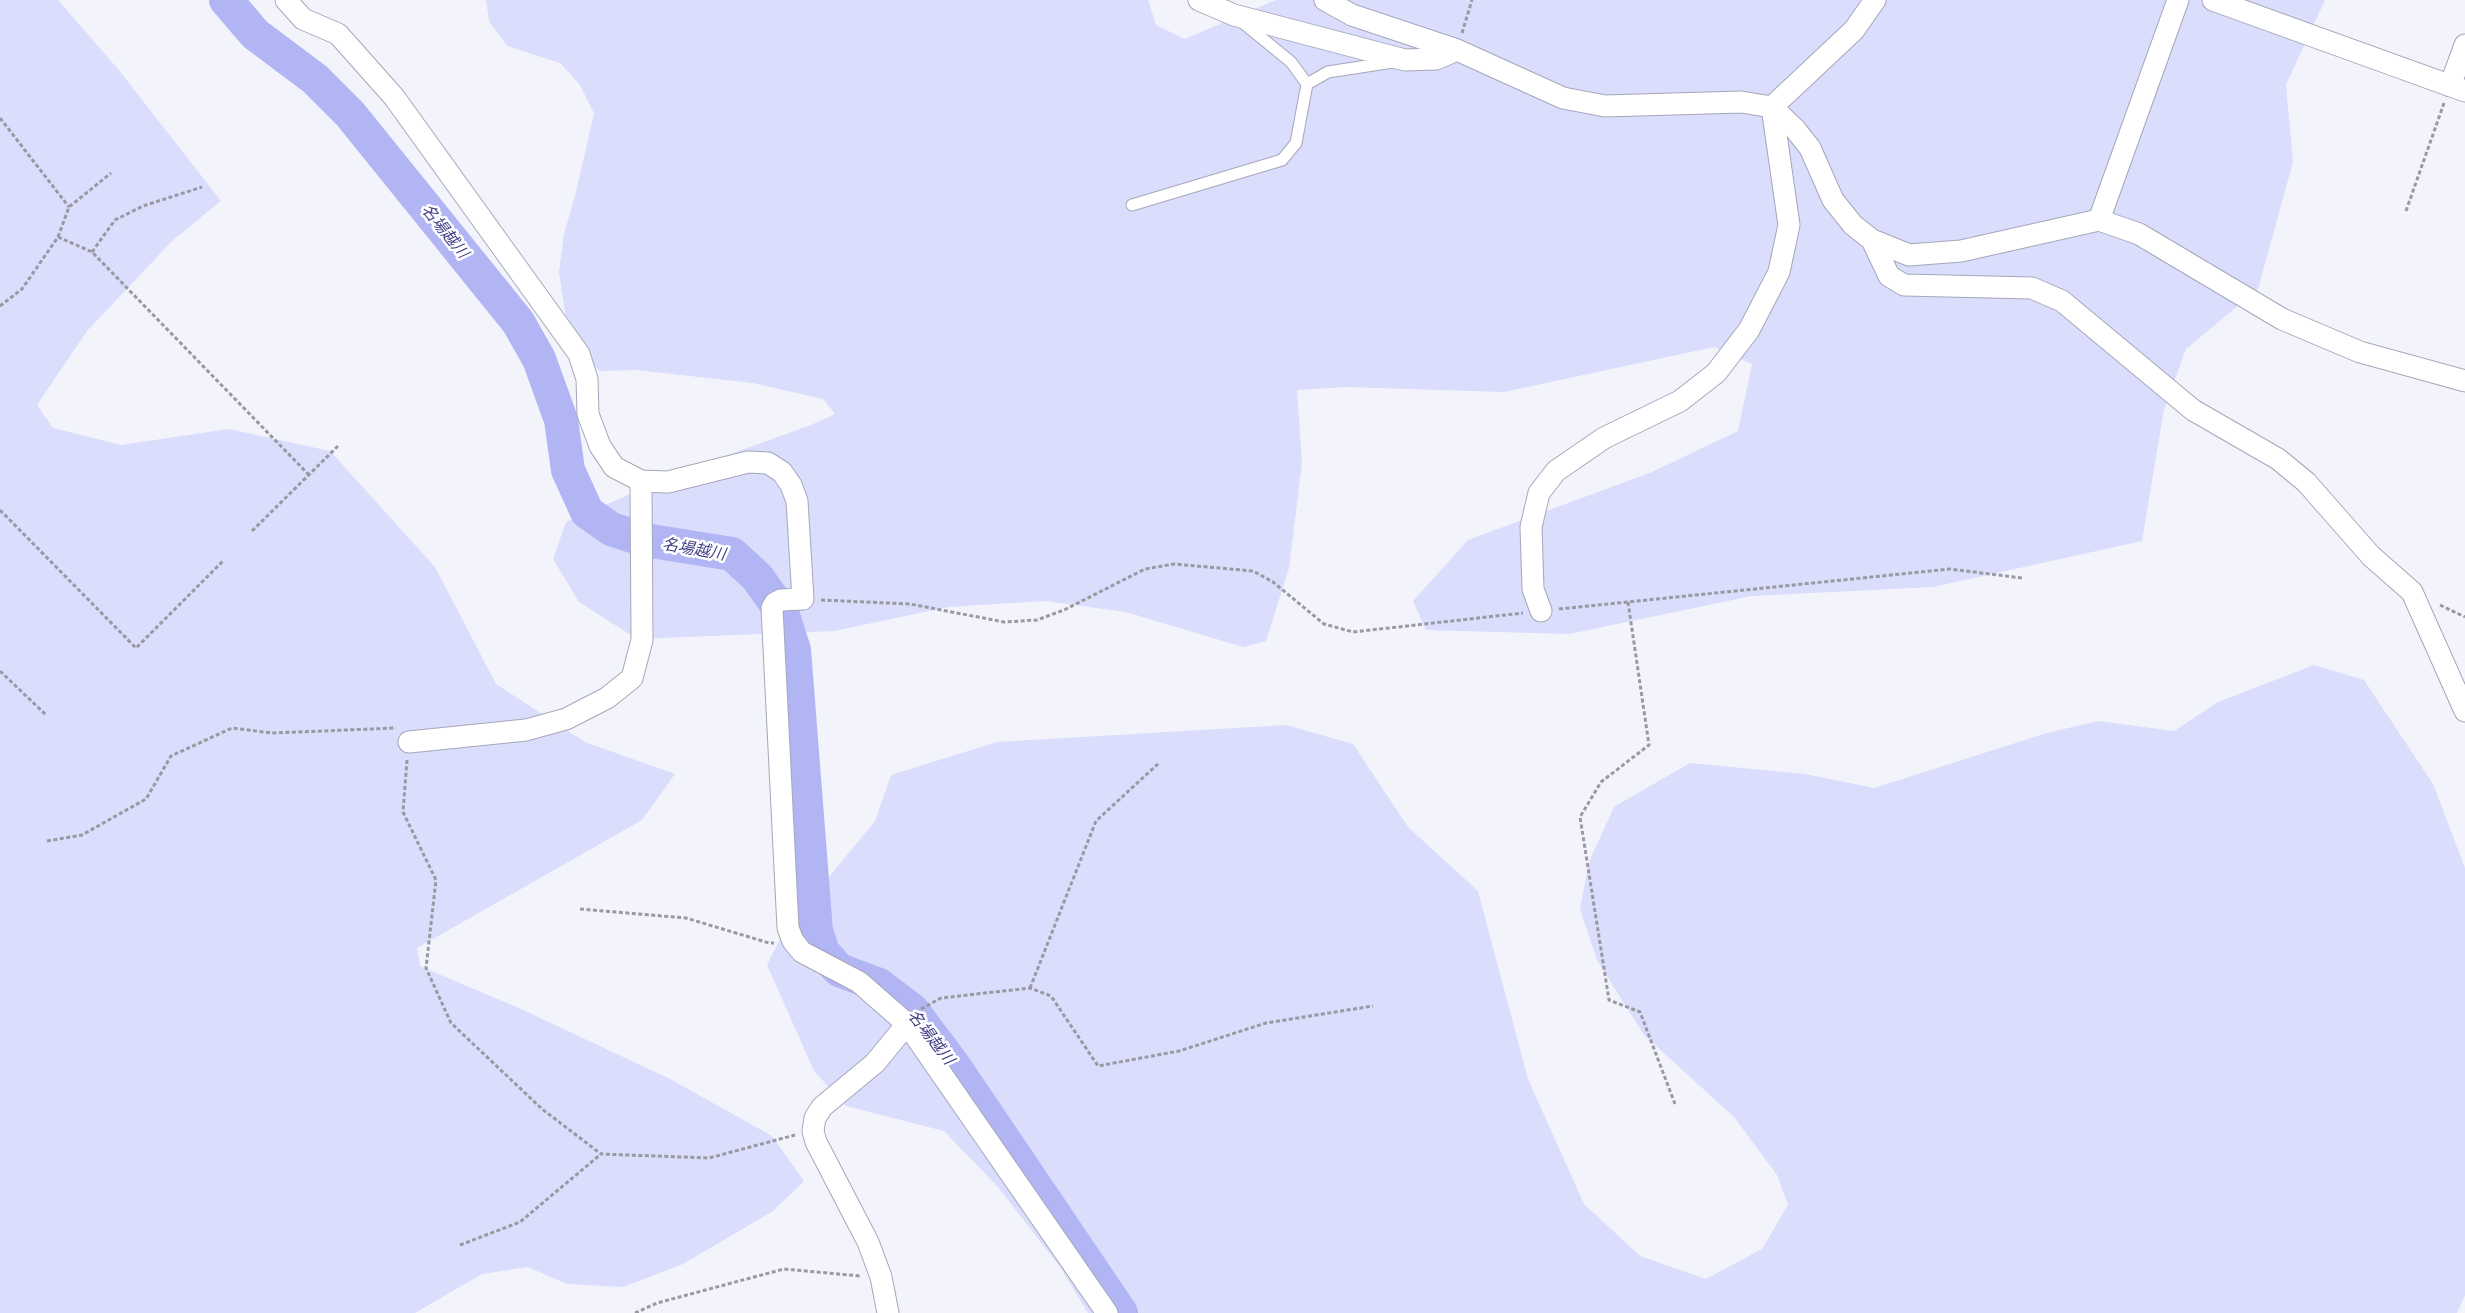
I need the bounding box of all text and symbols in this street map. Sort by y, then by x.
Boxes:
water label: 名場越川 [417,200,473,262]
water label: 名場越川 [661,534,727,564]
water label: 名場越川 [904,1006,958,1068]

